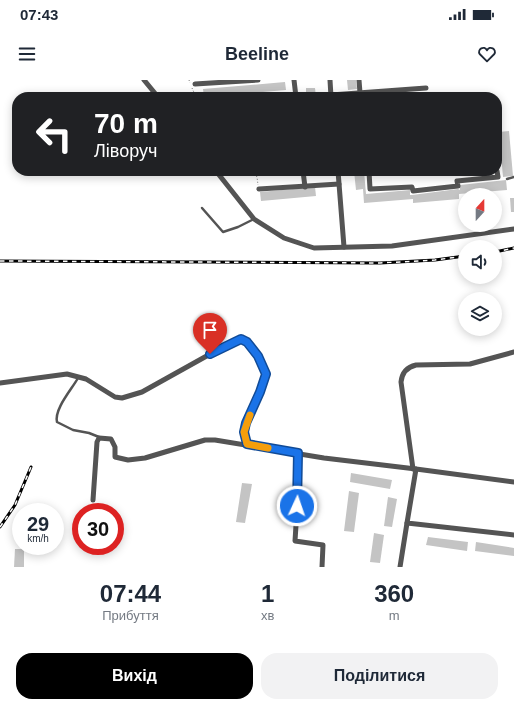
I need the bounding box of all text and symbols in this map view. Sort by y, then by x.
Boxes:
text: 07:43 [20,6,58,23]
icon: menu [16,43,38,65]
icon: heart [476,43,498,65]
text: Beeline [225,44,289,64]
icon: left [28,108,80,160]
text: 70 m [94,108,158,139]
text: Ліворуч [94,141,157,161]
north arrow [458,188,502,232]
map controls [458,188,502,336]
button: sound [458,240,502,284]
button: layers [458,292,502,336]
pin [193,313,227,354]
icon: arrive [199,319,221,341]
position arrow [276,485,318,527]
speed limit sign: 30 [72,503,124,555]
text: 29 [27,513,49,535]
text: km/h [27,533,49,544]
text: 07:44 [100,580,161,607]
text: 1 [261,580,274,607]
text: 360 [374,580,414,607]
text: Прибуття [102,608,159,623]
text: хв [261,608,274,623]
text: m [389,608,400,623]
button: Вихід [16,653,253,699]
button: Поділитися [261,653,498,699]

